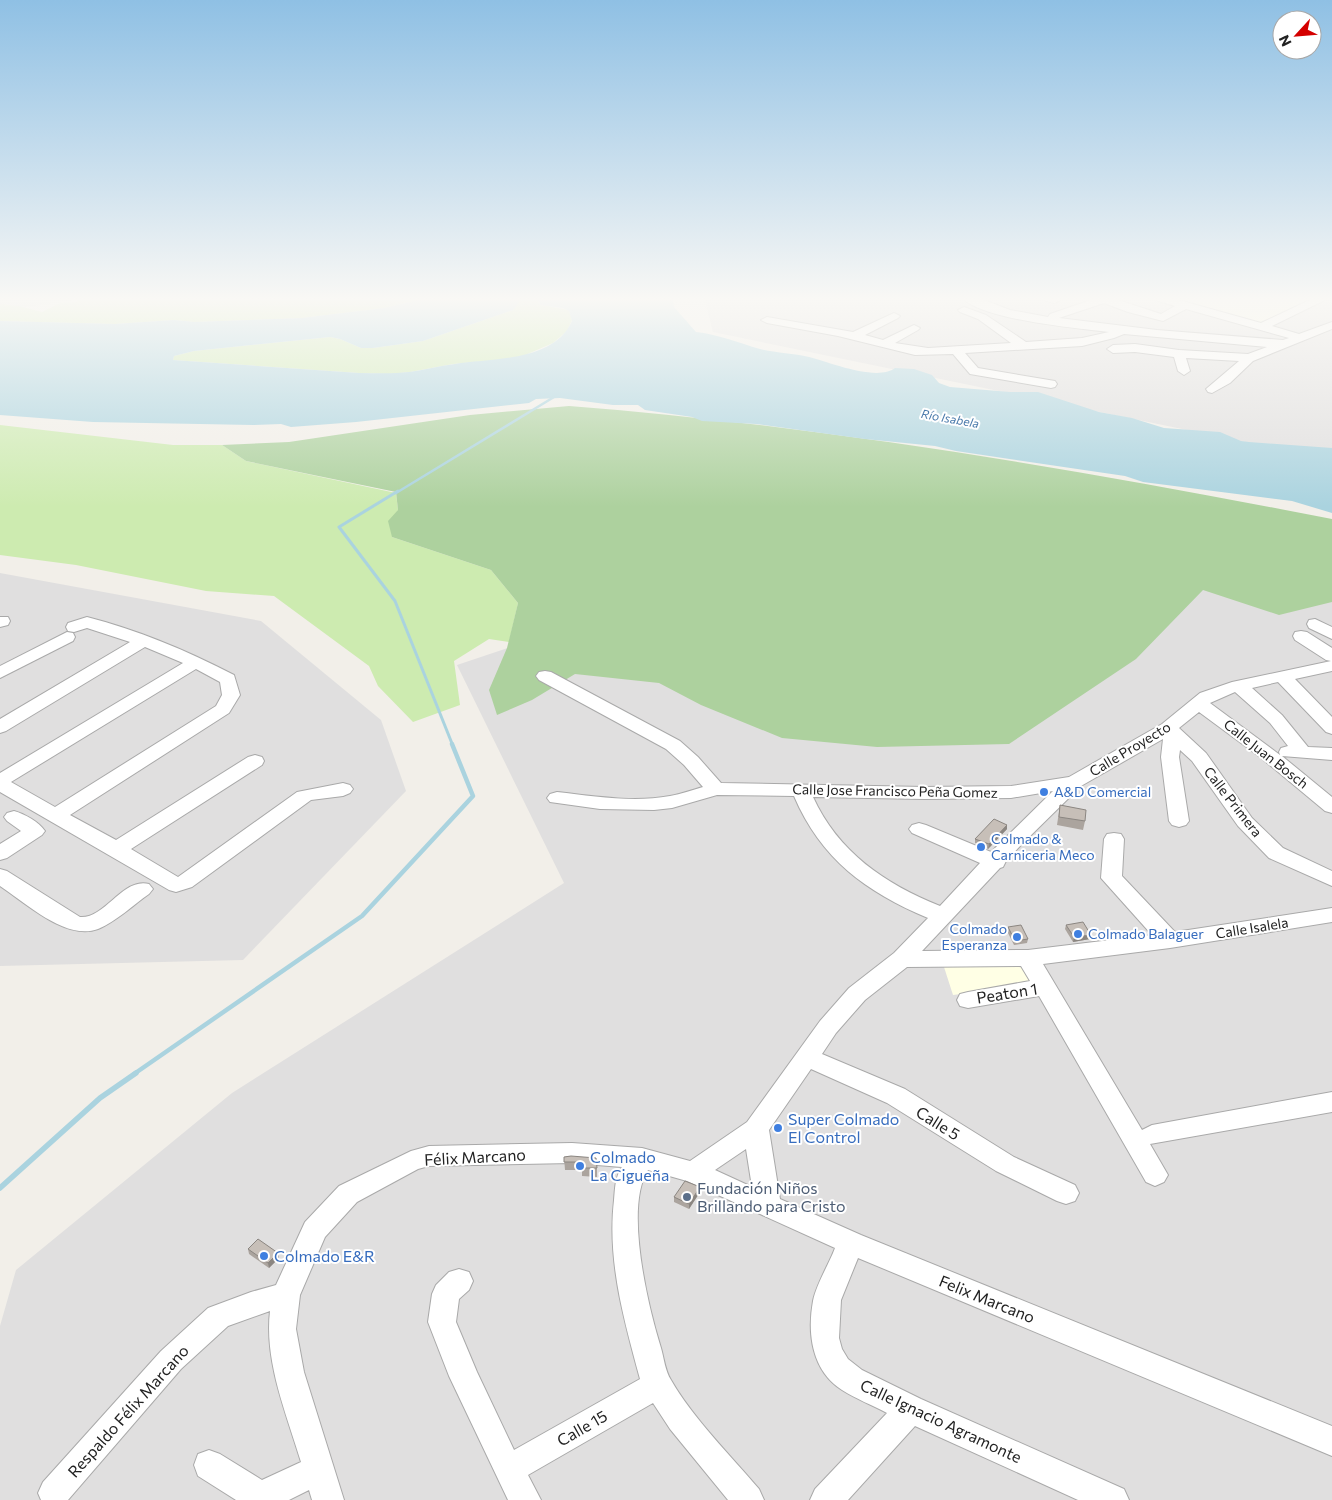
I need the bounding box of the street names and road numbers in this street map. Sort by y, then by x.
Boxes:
street label: Calle Juan Bosch [1221,715,1312,792]
street label: Calle Proyecto [1086,718,1173,779]
street label: Calle Primera [1201,763,1266,840]
street label: Calle Jose Francisco Peña Gomez [792,780,998,801]
street label: Calle Isalela [1214,913,1290,942]
street label: Peaton 1 [975,978,1039,1007]
street label: Calle 5 [913,1102,964,1143]
street label: Félix Marcano [424,1144,526,1169]
street label: Felix Marcano [936,1271,1038,1326]
street label: Respaldo Félix Marcano [63,1341,192,1481]
street label: Calle Ignacio Agramonte [858,1375,1025,1466]
street label: Calle 15 [553,1406,610,1450]

